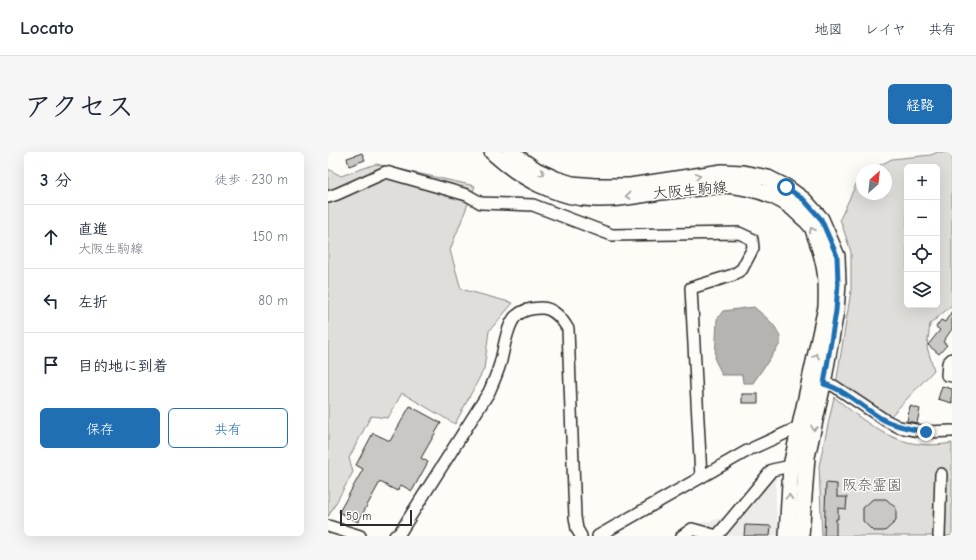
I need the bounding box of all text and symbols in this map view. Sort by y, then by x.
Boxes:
text: Locato [20,17,74,39]
text: 地図 [815,21,843,38]
text: レイヤ [865,21,906,38]
text: 共有 [928,21,956,38]
button: 経路 [888,84,952,124]
text: アクセス [24,91,134,123]
north arrow [856,164,892,200]
map controls [904,164,940,308]
button: + [904,164,940,200]
one-way arrow [538,168,546,176]
text: 3 分 [40,171,71,190]
text: 徒歩 · 230 m [215,172,288,187]
one-way arrow [694,172,701,181]
street label: 大阪生駒線 [652,178,728,202]
route start [777,178,795,196]
one-way arrow [625,192,631,201]
button: − [904,200,940,236]
text: 直進 [78,220,108,238]
icon: ahead [40,226,62,248]
one-way arrow [809,226,817,234]
text: 150 m [253,229,288,244]
button: locate [904,236,940,272]
text: 大阪生駒線 [78,241,143,256]
button: layers [904,272,940,308]
icon: left [40,290,62,312]
text: 左折 [78,293,108,311]
text: 80 m [258,293,288,308]
one-way arrow [811,353,819,359]
icon: arrive [40,354,62,376]
text: 目的地に到着 [78,357,168,375]
button: 保存 [40,408,160,448]
button: 共有 [168,408,288,448]
route end [917,423,935,441]
one-way arrow [810,425,818,432]
park label: 阪奈霊園 [842,476,902,494]
one-way arrow [785,494,794,500]
scale bar [340,508,412,527]
text: 50 m [346,510,371,523]

